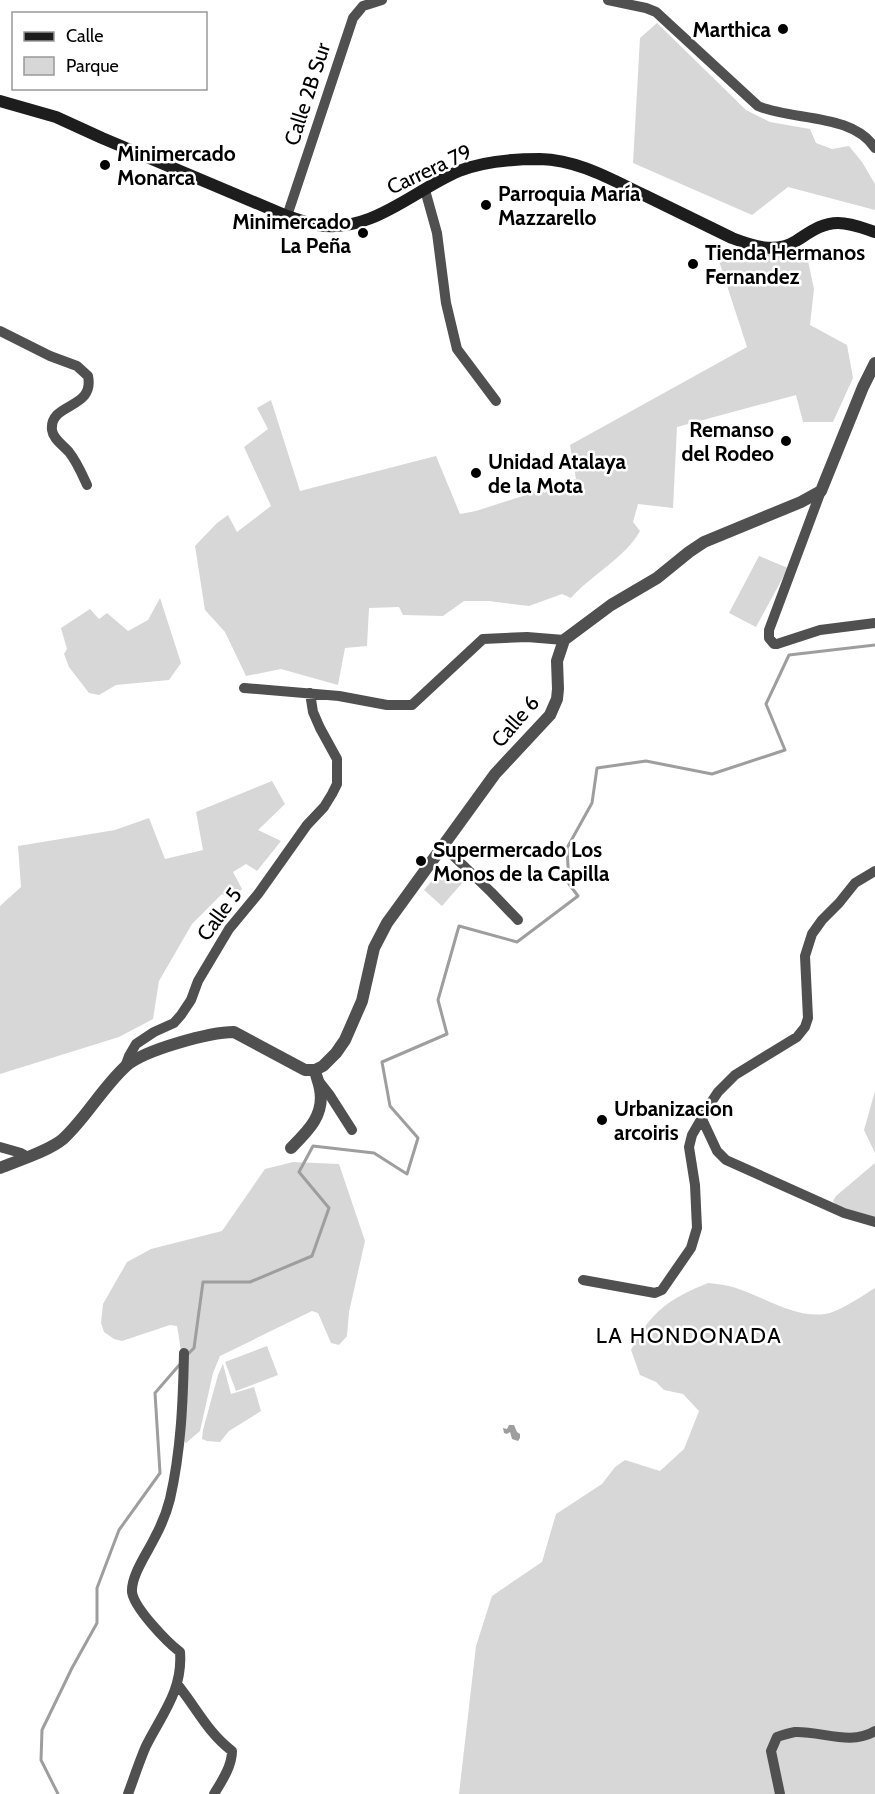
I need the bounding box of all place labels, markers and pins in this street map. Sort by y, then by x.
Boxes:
place label: Marthica [692,17,772,42]
marker: Marthica [776,22,790,36]
place label: Minimercado Monarca [117,141,236,190]
marker: Minimercado Monarca [98,158,112,172]
place label: Parroquia María Mazzarello [498,181,641,230]
marker: Parroquia María Mazzarello [479,198,493,212]
place label: Minimercado La Peña [232,209,352,258]
marker: Minimercado La Peña [356,226,370,240]
place label: Tienda Hermanos Fernandez [705,240,865,289]
marker: Tienda Hermanos Fernandez [686,257,700,271]
place label: Remanso del Rodeo [681,417,774,466]
marker: Remanso del Rodeo [779,434,793,448]
place label: Unidad Atalaya de la Mota [488,449,627,498]
marker: Unidad Atalaya de la Mota [469,466,483,480]
place label: Supermercado Los Monos de la Capilla [433,837,610,886]
marker: Supermercado Los Monos de la Capilla [414,854,428,868]
place label: Urbanizacion arcoiris [614,1096,733,1145]
marker: Urbanizacion arcoiris [595,1113,609,1127]

